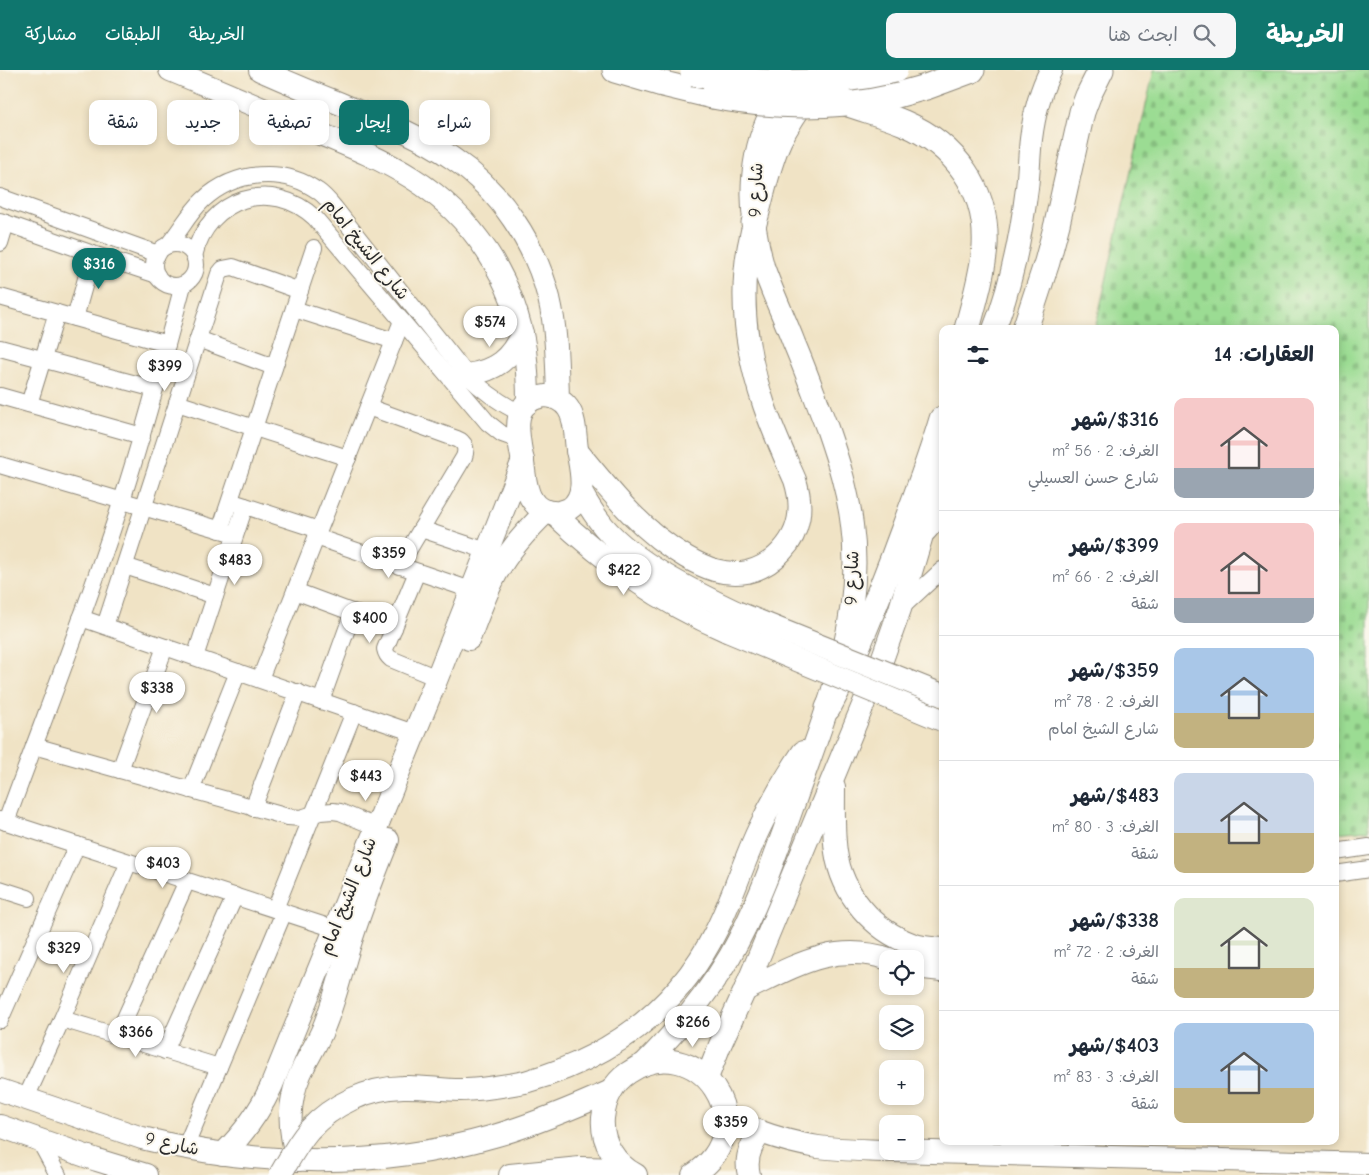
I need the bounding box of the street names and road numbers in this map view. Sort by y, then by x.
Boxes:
street label: شارع 9 [745,162,768,218]
street label: شارع الشيخ امام [316,194,413,306]
street label: شارع 9 [841,550,864,606]
street label: شارع الشيخ امام [315,834,384,959]
street label: شارع 9 [143,1128,201,1161]

